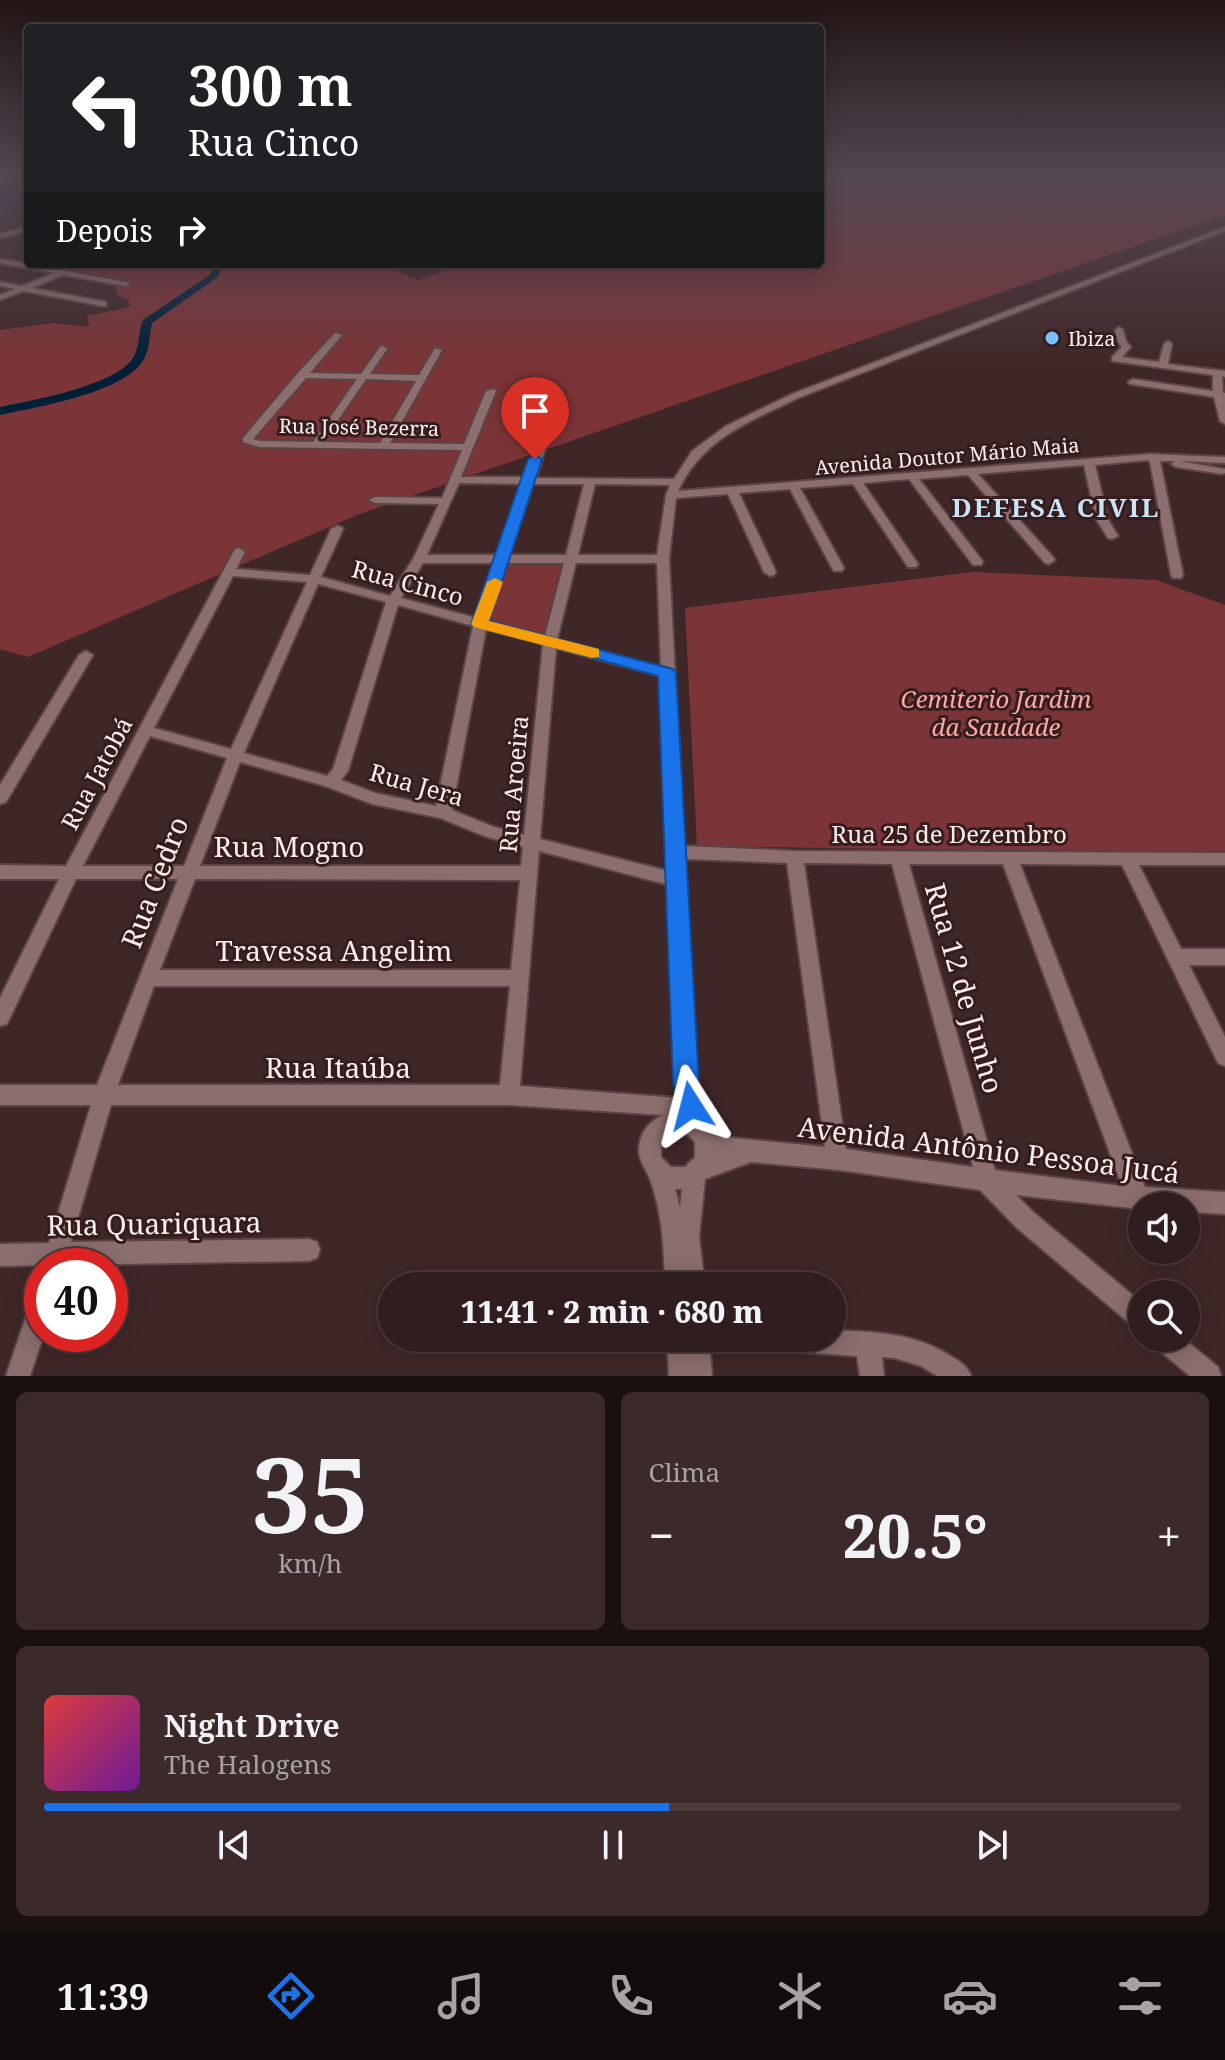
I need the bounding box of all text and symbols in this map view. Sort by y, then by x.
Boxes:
text: 300 m [188,46,353,122]
icon: left [56,56,160,160]
text: Rua Cinco [188,118,359,167]
icon: right [169,208,213,252]
text: Depois [56,210,153,251]
place label: Ibiza [1068,325,1116,352]
marker: Ibiza [1043,329,1061,347]
pin [501,377,569,459]
icon: arrive [513,389,557,433]
street label: Rua José Bezerra [279,412,439,442]
street label: Avenida Doutor Mário Maia [814,431,1080,481]
district label: DEFESA CIVIL [952,489,1160,525]
street label: Rua Cinco [349,551,467,613]
park label: Cemiterio Jardim da Saudade [901,682,1092,743]
street label: Rua Jatobá [52,711,140,835]
street label: Rua Aroeira [491,714,535,854]
street label: Rua Jera [366,755,468,813]
street label: Rua Cedro [112,811,196,953]
street label: Rua 25 de Dezembro [831,817,1067,850]
street label: Rua Mogno [214,827,364,865]
street label: Rua 12 de Junho [917,878,1013,1098]
street label: Travessa Angelim [216,931,453,969]
street label: Rua Itaúba [265,1048,411,1086]
position arrow [649,1064,733,1148]
street label: Avenida Antônio Pessoa Jucá [796,1107,1182,1191]
map controls [1128,1192,1200,1352]
button: sound [1128,1192,1200,1264]
street label: Rua Quariquara [46,1202,262,1244]
speed limit sign: 40 [24,1248,128,1352]
button: search [1128,1280,1200,1352]
text: 11:41 · 2 min · 680 m [461,1291,763,1332]
text: 35 [251,1422,369,1563]
text: Clima [649,1454,720,1490]
text: 20.5° [843,1494,988,1576]
text: − [649,1505,674,1565]
text: + [1156,1505,1181,1565]
text: km/h [278,1545,342,1581]
text: Night Drive [164,1705,340,1746]
text: The Halogens [164,1746,332,1782]
icon: previous [212,1823,256,1867]
icon: pause [591,1823,635,1867]
icon: next [970,1823,1014,1867]
icon: directions [263,1968,319,2024]
icon: music [433,1968,489,2024]
icon: phone [603,1968,659,2024]
icon: climate [772,1968,828,2024]
icon: car [942,1968,998,2024]
icon: filters [1112,1968,1168,2024]
text: 11:39 [57,1972,149,2021]

